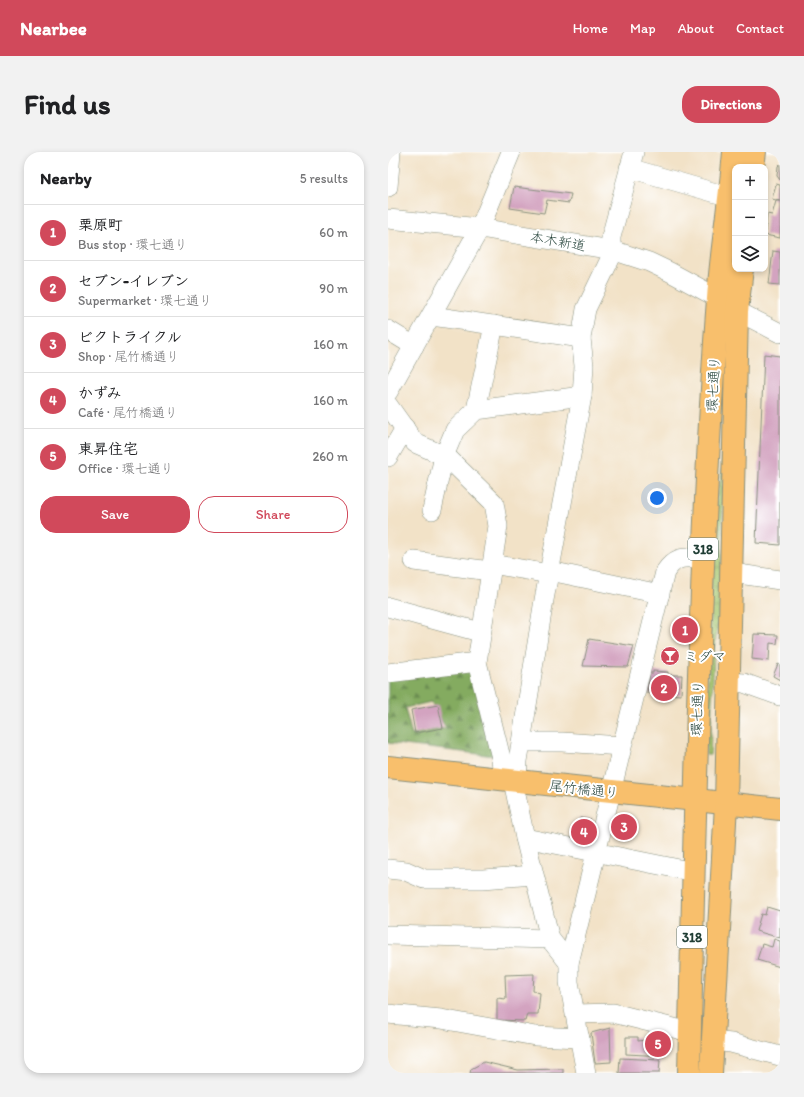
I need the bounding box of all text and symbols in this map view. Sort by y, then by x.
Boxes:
text: Nearbee [20,17,87,40]
text: Home [573,20,608,37]
text: Map [630,20,656,37]
text: About [678,20,714,37]
text: Contact [736,20,784,37]
button: Directions [682,86,780,123]
text: Find us [24,87,111,121]
map controls [732,164,768,272]
button: + [732,164,768,200]
text: Nearby [40,168,92,188]
text: 5 results [300,171,348,186]
button: − [732,200,768,236]
text: 栗原町 [78,216,123,234]
text: 1 [50,225,56,240]
text: 60 m [319,225,348,240]
street label: 本木新道 [529,228,587,255]
button: layers [732,236,768,272]
text: Bus stop · 環七通り [78,237,187,252]
text: セブン-イレブン [78,272,189,290]
text: 2 [50,281,56,296]
text: 90 m [319,281,348,296]
text: Supermarket · 環七通り [78,293,212,308]
text: ビクトライクル [78,328,182,346]
text: 3 [49,337,57,352]
text: 160 m [313,337,348,352]
text: Shop · 尾竹橋通り [78,349,179,364]
street label: 環七通り [704,356,723,412]
text: かずみ [78,384,122,402]
text: 4 [49,393,57,408]
text: 160 m [313,393,348,408]
text: Café · 尾竹橋通り [78,405,178,420]
text: 東昇住宅 [78,440,138,458]
text: 5 [50,449,56,464]
text: 260 m [312,449,348,464]
text: Office · 環七通り [78,461,174,476]
your location [647,488,667,508]
button: Save [40,496,190,533]
button: Share [198,496,348,533]
road number: 318 [688,538,718,560]
pin: 1 [672,615,698,645]
bar icon: ミダマ [659,645,681,667]
place label: ミダマ [684,648,726,665]
pin: 2 [651,673,677,703]
street label: 環七通り [688,680,707,736]
street label: 尾竹橋通り [548,777,620,802]
pin: 3 [611,812,637,842]
pin: 4 [571,817,597,847]
road number: 318 [677,926,707,948]
pin: 5 [645,1029,671,1059]

